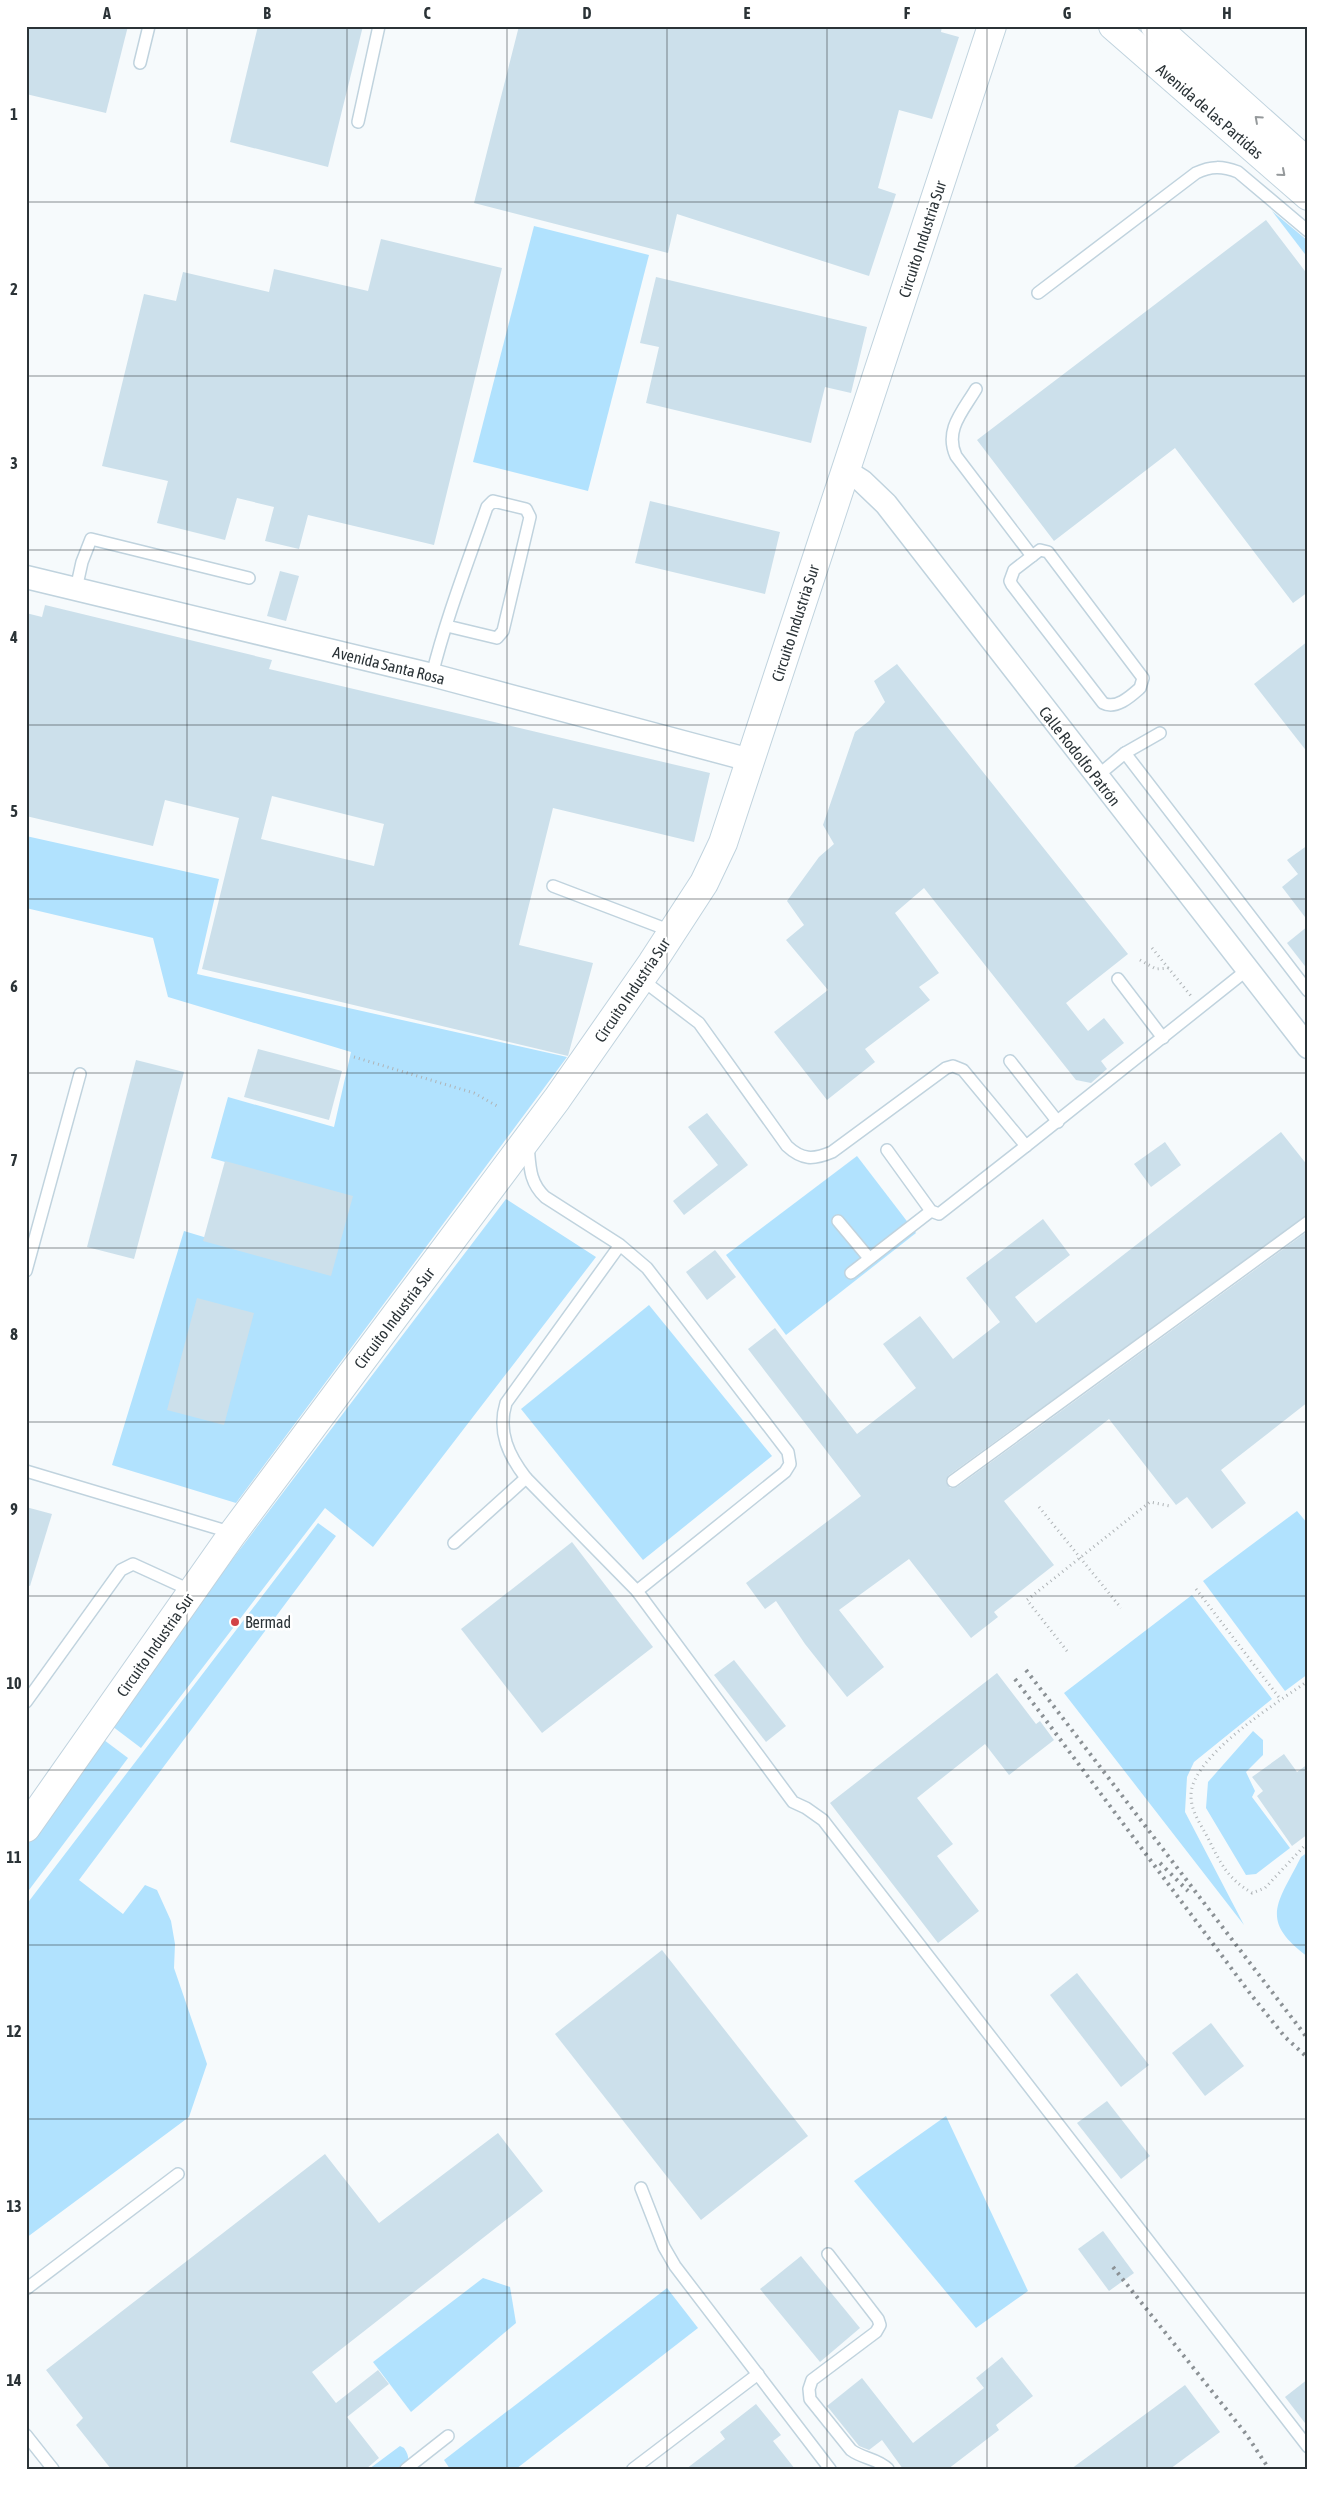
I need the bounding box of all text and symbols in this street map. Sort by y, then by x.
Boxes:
text: A [102,4,111,22]
text: B [263,4,271,22]
text: C [423,4,431,22]
text: D [583,4,592,22]
text: E [744,4,751,22]
text: F [904,4,911,22]
text: G [1063,4,1072,22]
text: H [1222,4,1232,22]
street label: Avenida de las Partidas [1153,60,1267,162]
text: 1 [10,105,18,123]
one-way arrow [1255,116,1264,125]
one-way arrow [1276,167,1285,176]
street label: Circuito Industria Sur [895,178,949,300]
text: 2 [10,280,18,298]
text: 3 [10,454,18,472]
street label: Circuito Industria Sur [768,562,822,684]
text: 4 [9,628,18,646]
street label: Avenida Santa Rosa [331,642,447,688]
street label: Calle Rodolfo Patrón [1036,703,1124,809]
text: 5 [10,802,18,820]
street label: Circuito Industria Sur [591,934,674,1045]
text: 6 [10,977,18,995]
text: 7 [10,1151,18,1169]
street label: Circuito Industria Sur [350,1264,438,1372]
text: 8 [10,1325,18,1343]
text: 9 [10,1500,18,1518]
street label: Circuito Industria Sur [113,1590,197,1700]
place label: Bermad [245,1613,291,1631]
marker: Bermad [229,1616,241,1628]
text: 10 [6,1674,22,1692]
text: 11 [6,1848,22,1866]
text: 12 [6,2022,22,2040]
text: 13 [6,2197,22,2215]
text: 14 [6,2371,22,2389]

